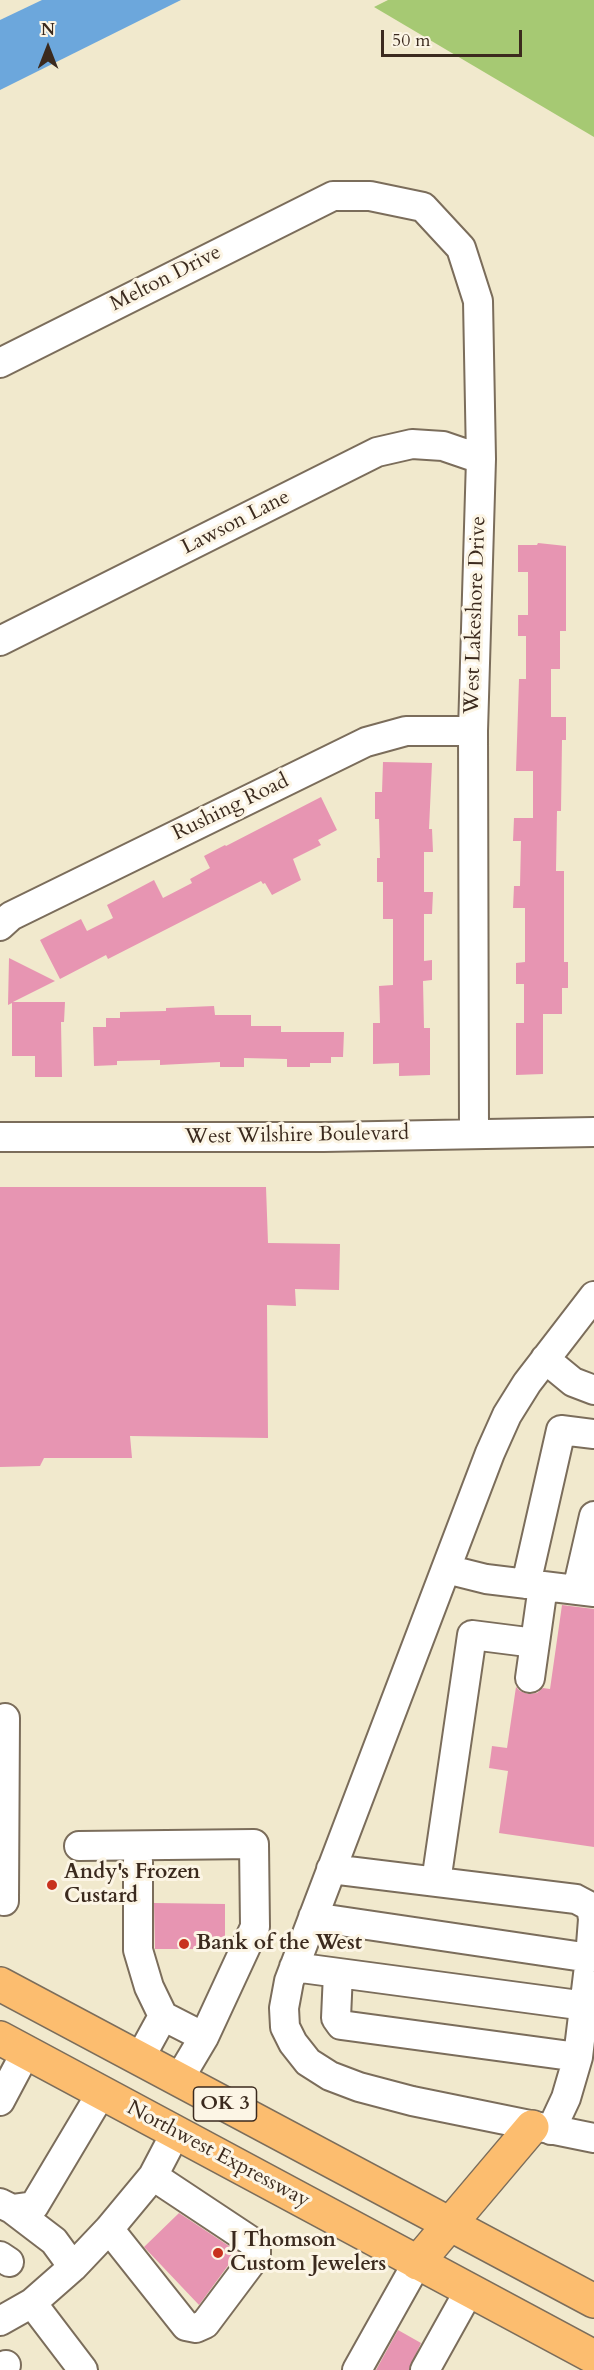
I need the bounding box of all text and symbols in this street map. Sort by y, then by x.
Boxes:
north arrow [18,18,78,78]
scale bar [384,18,525,56]
text: N [41,19,55,41]
text: 50 m [392,28,431,53]
street label: Melton Drive [106,240,226,318]
street label: Lawson Lane [178,485,294,561]
street label: West Lakeshore Drive [460,516,492,714]
street label: Rushing Road [169,769,293,847]
street label: West Wilshire Boulevard [185,1121,409,1151]
place label: Andy's Frozen Custard [64,1860,200,1910]
marker: Andy's Frozen Custard [45,1878,59,1892]
place label: Bank of the West [196,1931,362,1957]
marker: Bank of the West [177,1937,191,1951]
road number: OK 3 [194,2087,256,2121]
street label: Northwest Expressway [122,2096,314,2214]
place label: J Thomson Custom Jewelers [230,2228,386,2278]
marker: J Thomson Custom Jewelers [211,2246,225,2260]

